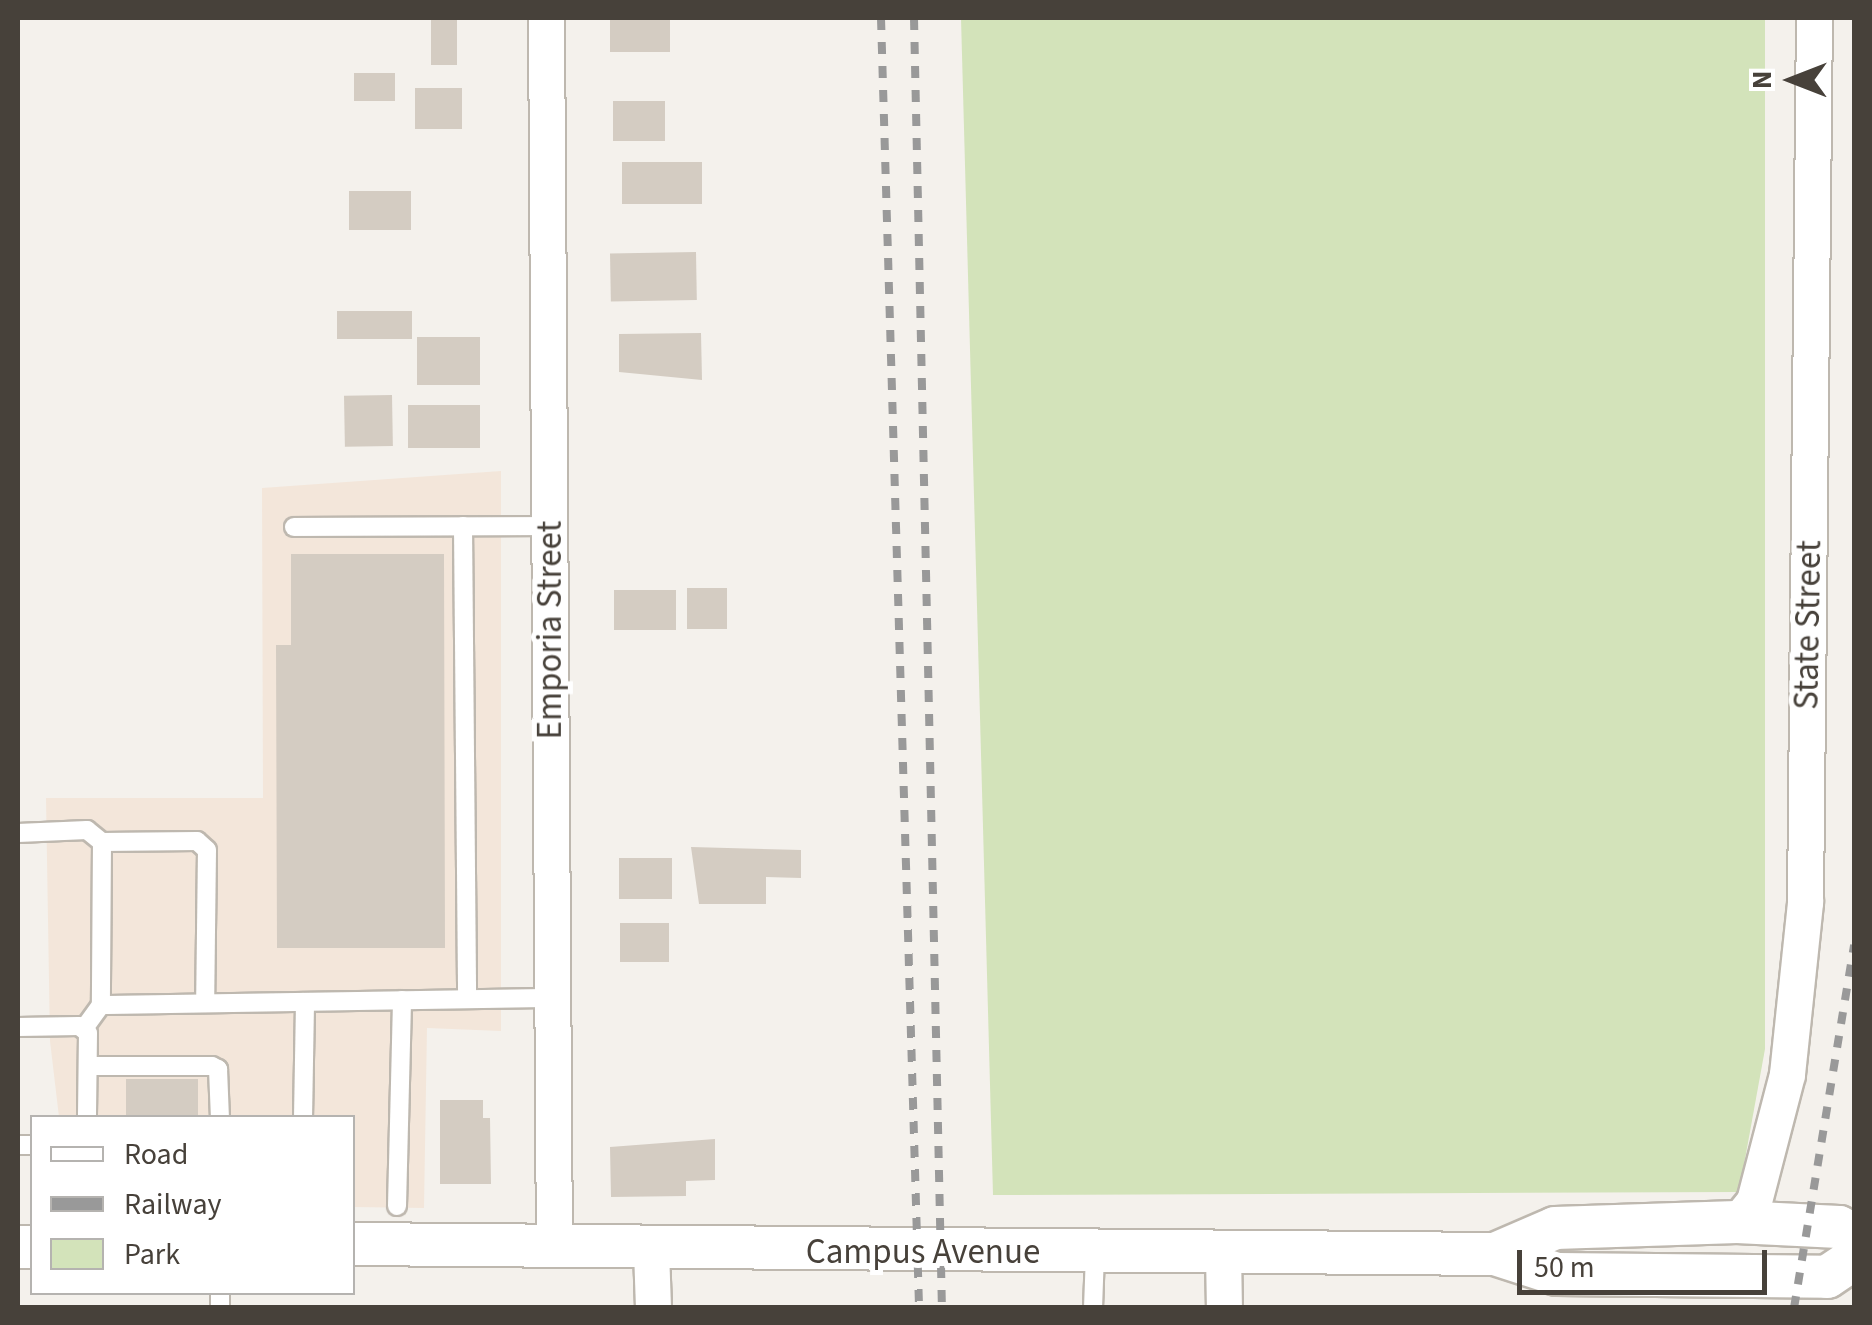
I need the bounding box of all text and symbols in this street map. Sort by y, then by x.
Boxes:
north arrow [1742,30,1842,130]
text: N [1742,71,1782,89]
street label: Emporia Street [529,521,571,739]
street label: State Street [1786,540,1830,710]
legend [30,1115,355,1295]
text: Road [124,1133,188,1176]
text: Railway [124,1183,222,1226]
scale bar [1522,1230,1772,1292]
street label: Campus Avenue [806,1231,1040,1273]
text: Park [124,1233,180,1276]
text: 50 m [1534,1246,1595,1289]

